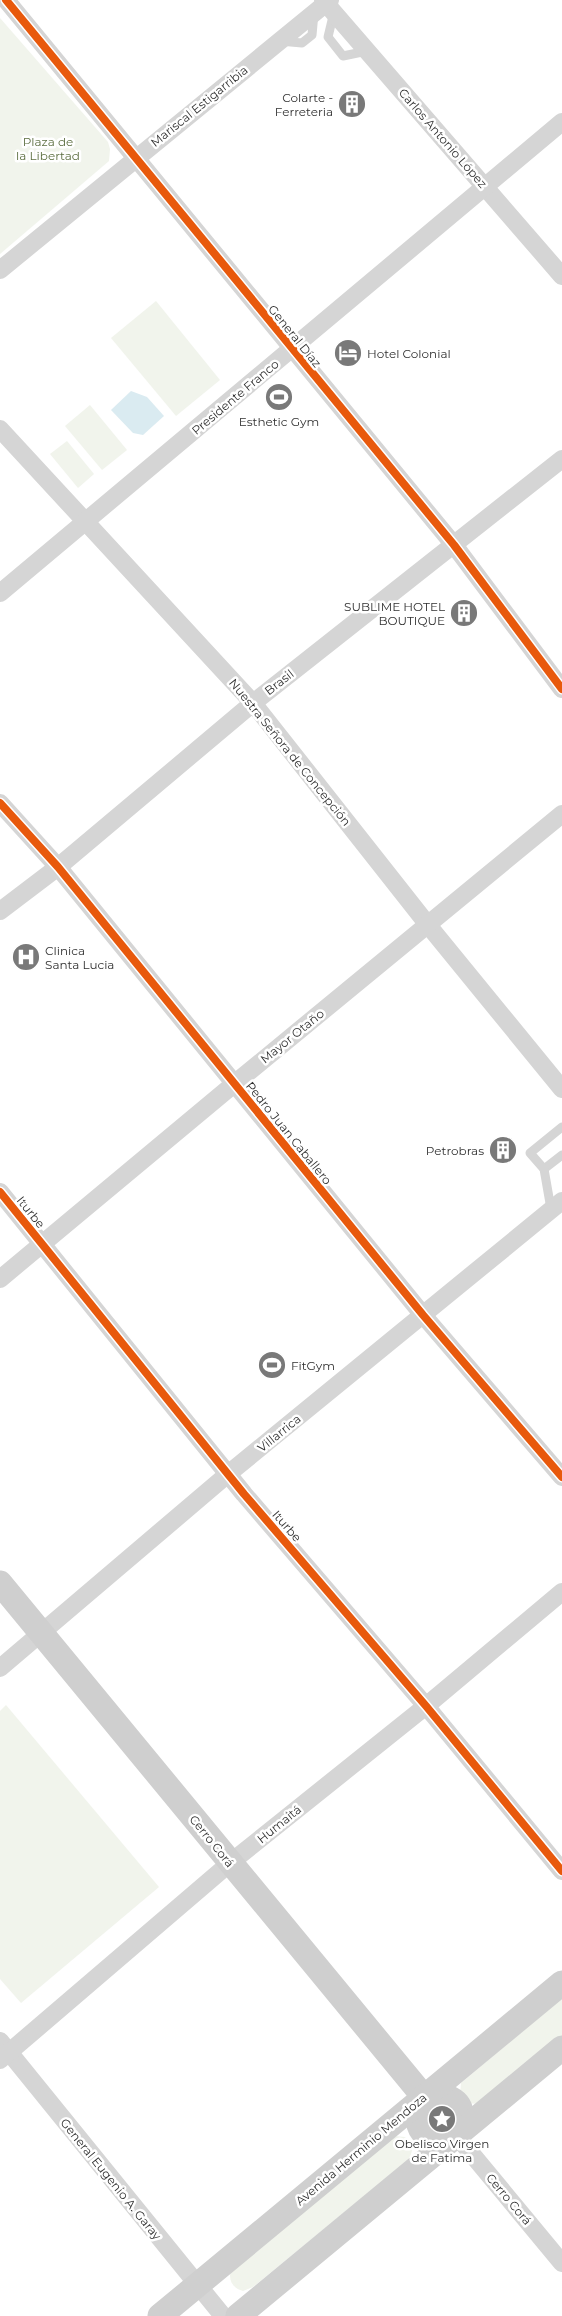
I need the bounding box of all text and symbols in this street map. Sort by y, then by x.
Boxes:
street label: Mariscal Estigarribia [147,62,251,150]
street label: Carlos Antonio López [396,85,490,191]
building icon: Colarte - Ferreteria [337,89,367,119]
place label: Colarte - Ferreteria [275,90,333,119]
park label: Plaza de la Libertad [16,134,80,163]
street label: General Díaz [265,302,325,370]
hotel icon: Hotel Colonial [333,338,363,368]
place label: Hotel Colonial [367,346,451,361]
street label: Presidente Franco [188,356,282,438]
sports icon: Esthetic Gym [264,382,294,412]
place label: Esthetic Gym [239,414,319,429]
building icon: SUBLIME HOTEL BOUTIQUE [449,598,479,628]
place label: SUBLIME HOTEL BOUTIQUE [344,599,445,628]
street label: Brasil [261,666,297,698]
street label: Nuestra Señora de Concepción [226,675,354,829]
hospital icon: Clinica Santa Lucia [11,942,41,972]
place label: Clinica Santa Lucia [45,943,114,972]
street label: Mayor Otaño [257,1006,327,1066]
street label: Pedro Juan Caballero [243,1078,335,1188]
building icon: Petrobras [488,1135,518,1165]
place label: Petrobras [426,1143,484,1158]
street label: Iturbe [14,1193,48,1231]
sports icon: FitGym [257,1350,287,1380]
place label: FitGym [291,1358,335,1373]
street label: Villarrica [254,1411,304,1455]
street label: Iturbe [269,1507,305,1545]
street label: Humaitá [254,1802,304,1846]
street label: Cerro Corá [186,1812,238,1870]
street label: Avenida Herminio Mendoza [292,2090,430,2208]
place icon: Obelisco Virgen de Fatima [427,2104,457,2134]
street label: General Eugenio A. Garay [57,2115,165,2243]
place label: Obelisco Virgen de Fatima [395,2136,489,2165]
street label: Cerro Corá [483,2170,535,2228]

